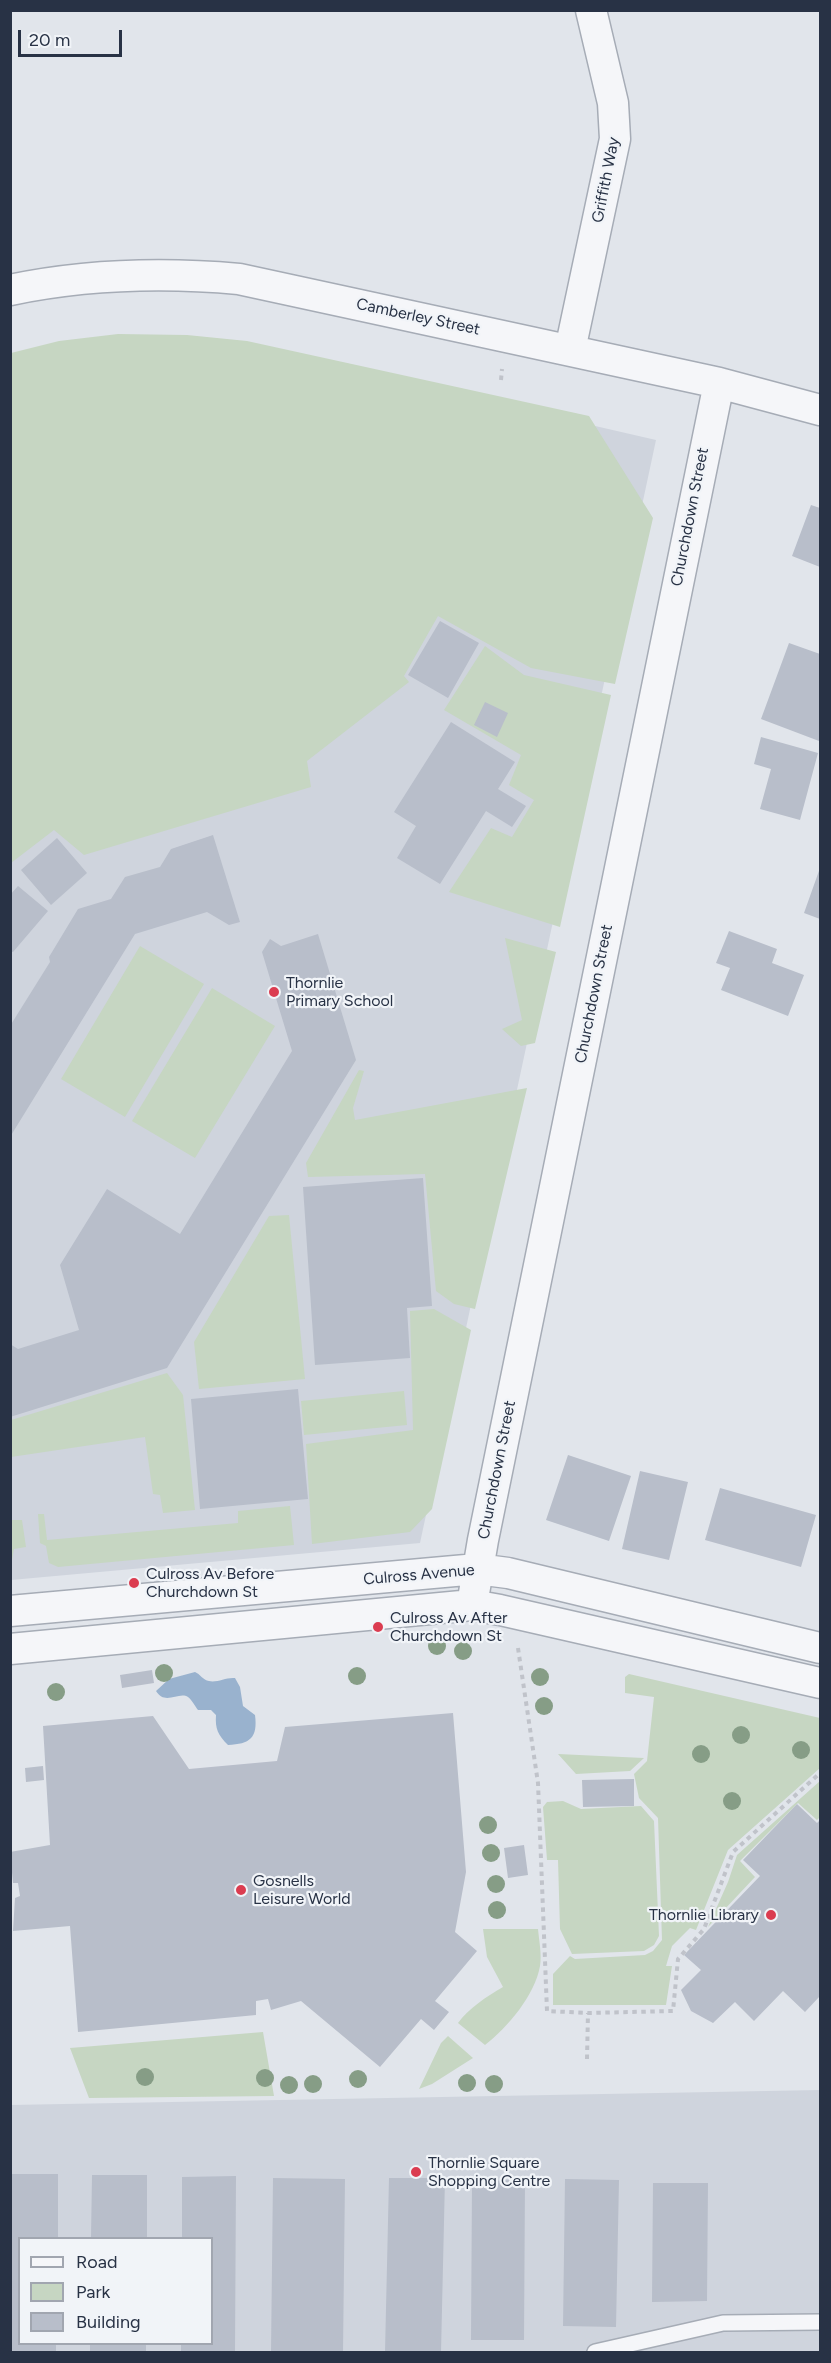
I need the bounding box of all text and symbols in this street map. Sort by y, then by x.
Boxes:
scale bar [21,18,124,56]
text: 20 m [29,29,70,51]
street label: Griffith Way [588,136,624,224]
street label: Camberley Street [354,295,482,339]
street label: Churchdown Street [667,446,713,588]
street label: Churchdown Street [571,923,617,1065]
place label: Thornlie Primary School [286,973,393,1011]
marker: Thornlie Primary School [267,985,281,999]
street label: Churchdown Street [474,1399,520,1541]
street label: Culross Avenue [363,1561,475,1589]
place label: Culross Av Before Churchdown St [146,1564,274,1602]
marker: Culross Av Before Churchdown St [127,1576,141,1590]
place label: Culross Av After Churchdown St [390,1608,507,1646]
marker: Culross Av After Churchdown St [371,1620,385,1634]
place label: Gosnells Leisure World [253,1871,351,1909]
marker: Gosnells Leisure World [234,1883,248,1897]
place label: Thornlie Library [649,1905,759,1925]
marker: Thornlie Library [764,1908,778,1922]
place label: Thornlie Square Shopping Centre [428,2153,550,2191]
marker: Thornlie Square Shopping Centre [409,2165,423,2179]
legend [18,2237,213,2345]
text: Road [76,2251,117,2273]
text: Park [76,2281,110,2303]
text: Building [76,2311,141,2333]

